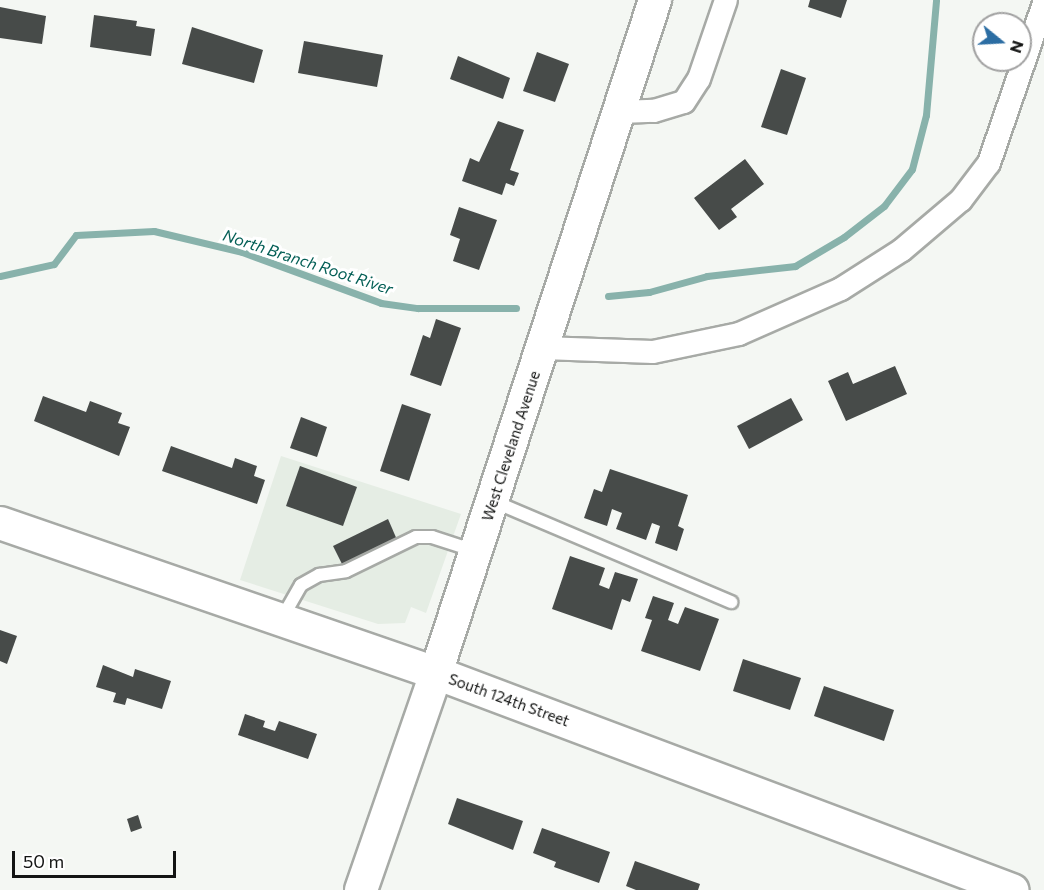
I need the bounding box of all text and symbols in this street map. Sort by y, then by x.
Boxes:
north arrow [972,12,1032,72]
text: N [1007,38,1029,56]
water label: North Branch Root River [221,225,395,299]
street label: West Cleveland Avenue [478,369,544,523]
street label: South 124th Street [446,670,572,730]
scale bar [15,839,178,877]
text: 50 m [23,850,64,872]

